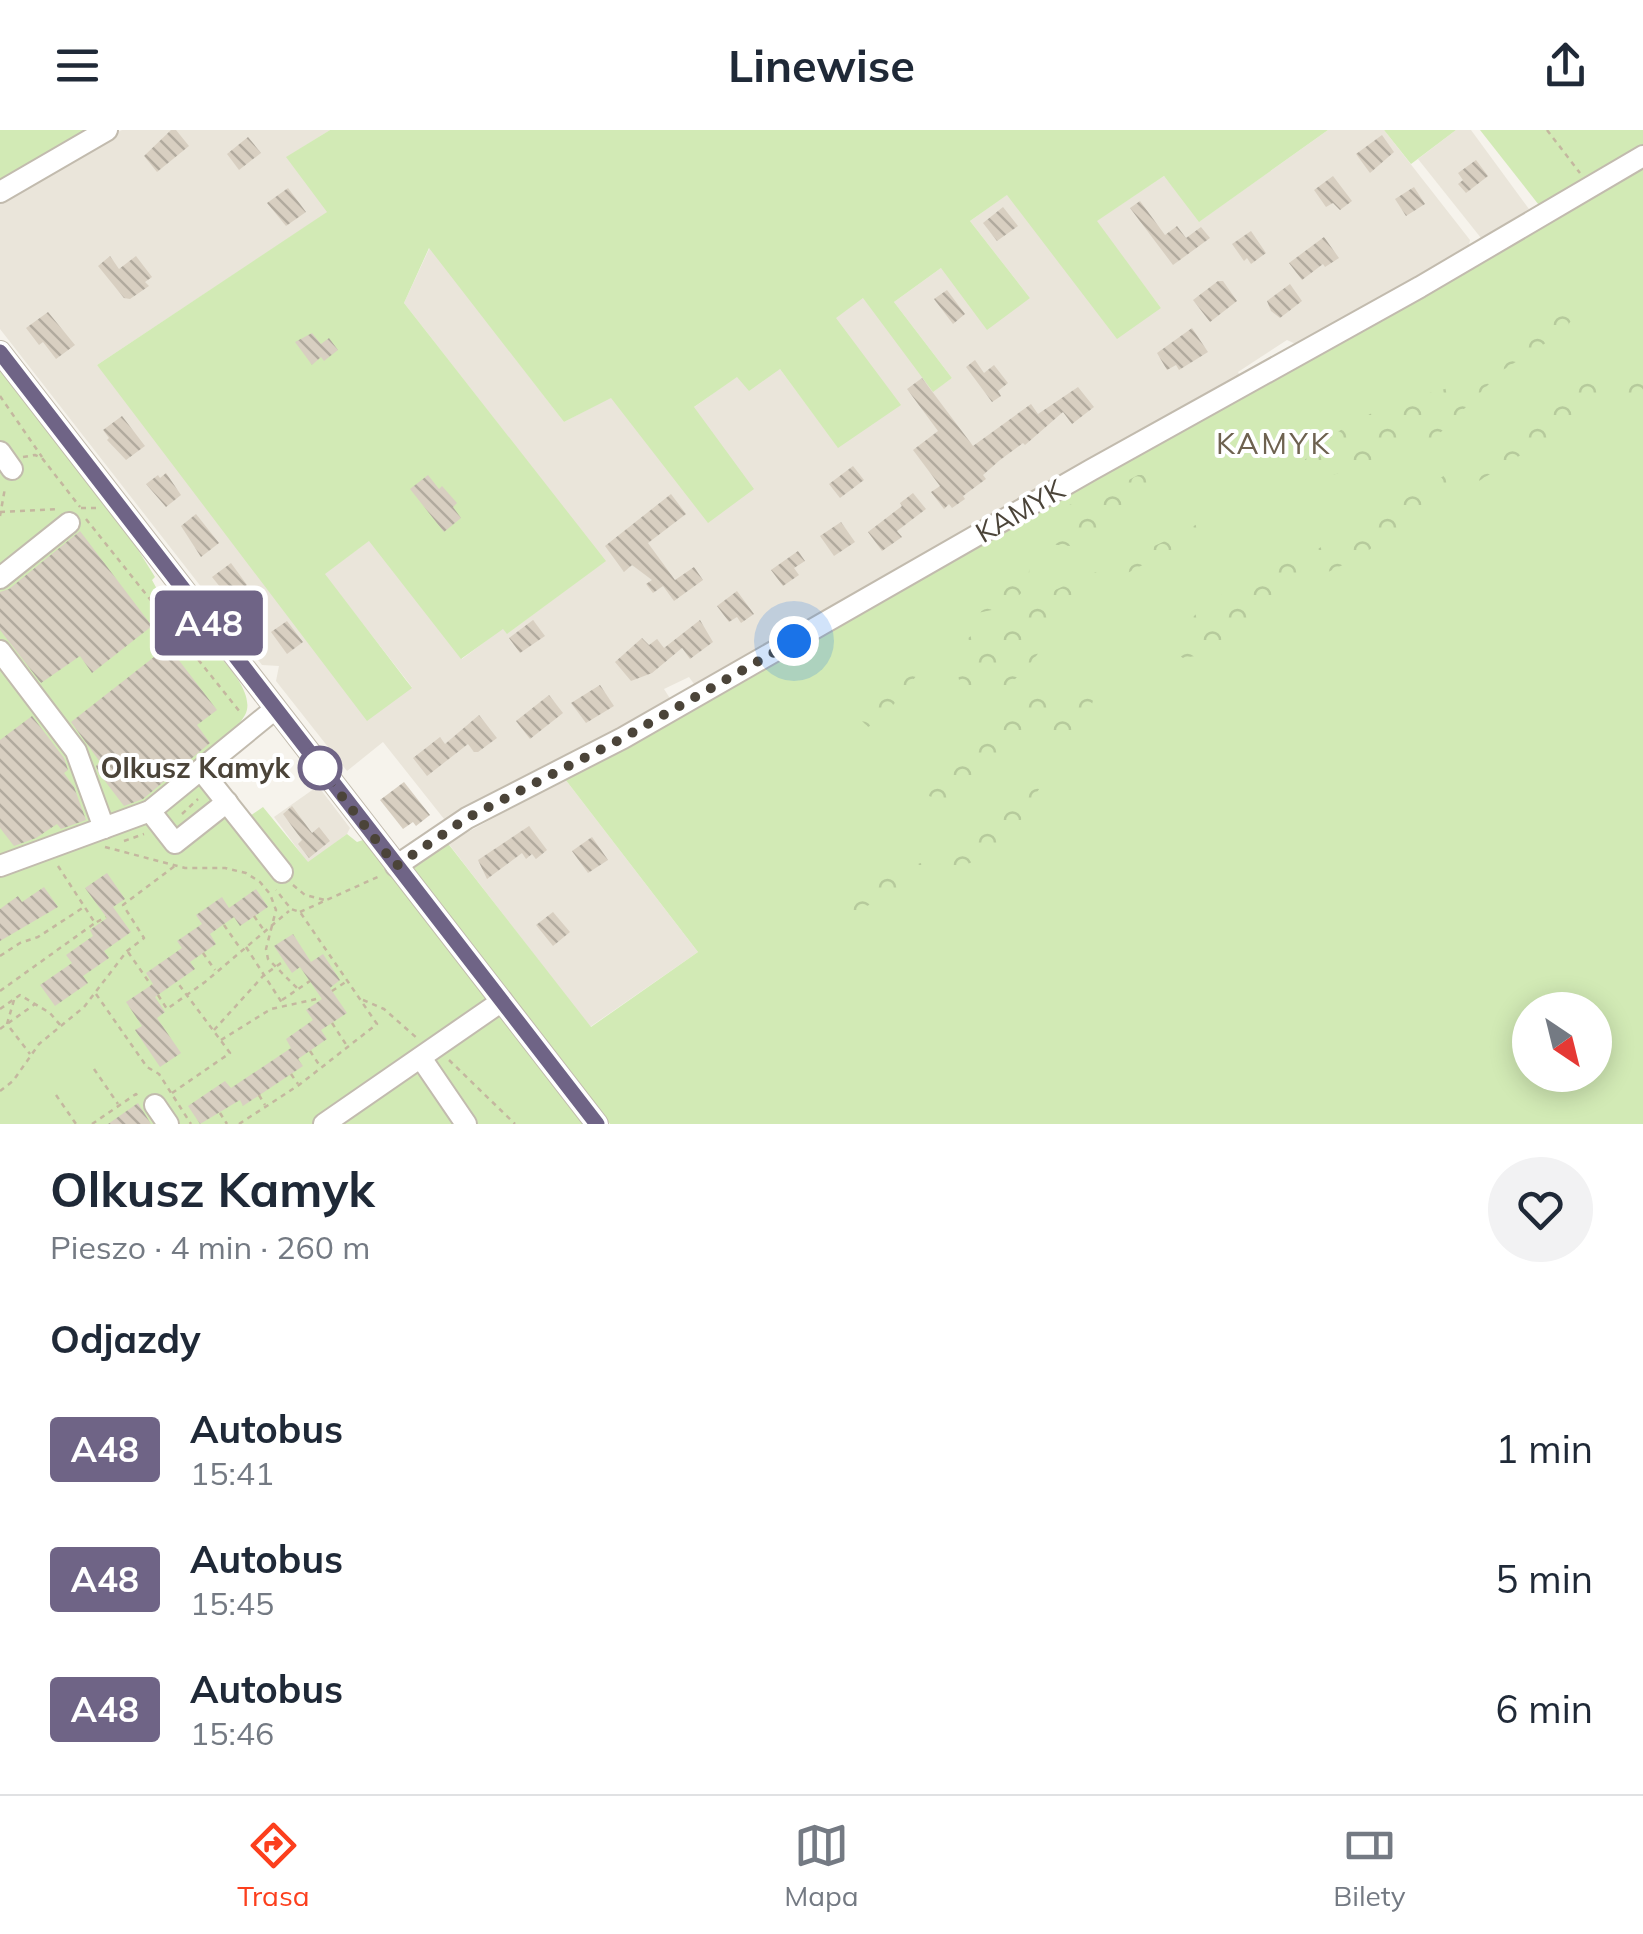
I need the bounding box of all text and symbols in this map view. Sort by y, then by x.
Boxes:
text: Linewise [728,37,915,93]
icon: menu [50,38,105,93]
icon: share [1538,38,1593,93]
district label: KAMYK [1216,424,1332,462]
street label: KAMYK [969,471,1071,550]
line badge: A48 [152,590,266,656]
text: A48 [175,601,243,645]
your location [769,616,819,666]
marker: Olkusz Kamyk [299,747,341,789]
place label: Olkusz Kamyk [101,750,291,785]
north arrow [1512,992,1612,1092]
map controls [1512,992,1612,1092]
button: heart [1488,1157,1593,1262]
text: Olkusz Kamyk [50,1159,375,1219]
text: Pieszo · 4 min · 260 m [50,1227,370,1267]
text: Odjazdy [50,1315,201,1363]
text: Autobus [190,1405,343,1453]
text: 1 min [1496,1425,1593,1473]
text: A48 [71,1427,139,1471]
text: 15:41 [190,1453,274,1493]
text: Autobus [190,1535,343,1583]
text: 5 min [1496,1555,1593,1603]
text: A48 [71,1557,139,1601]
text: 15:45 [190,1583,274,1623]
text: Autobus [190,1665,343,1713]
text: 6 min [1496,1685,1593,1733]
text: A48 [71,1687,139,1731]
text: 15:46 [190,1713,274,1753]
tab: Trasa [237,1818,310,1913]
tab: Mapa [784,1818,859,1913]
tab: Bilety [1333,1818,1406,1913]

